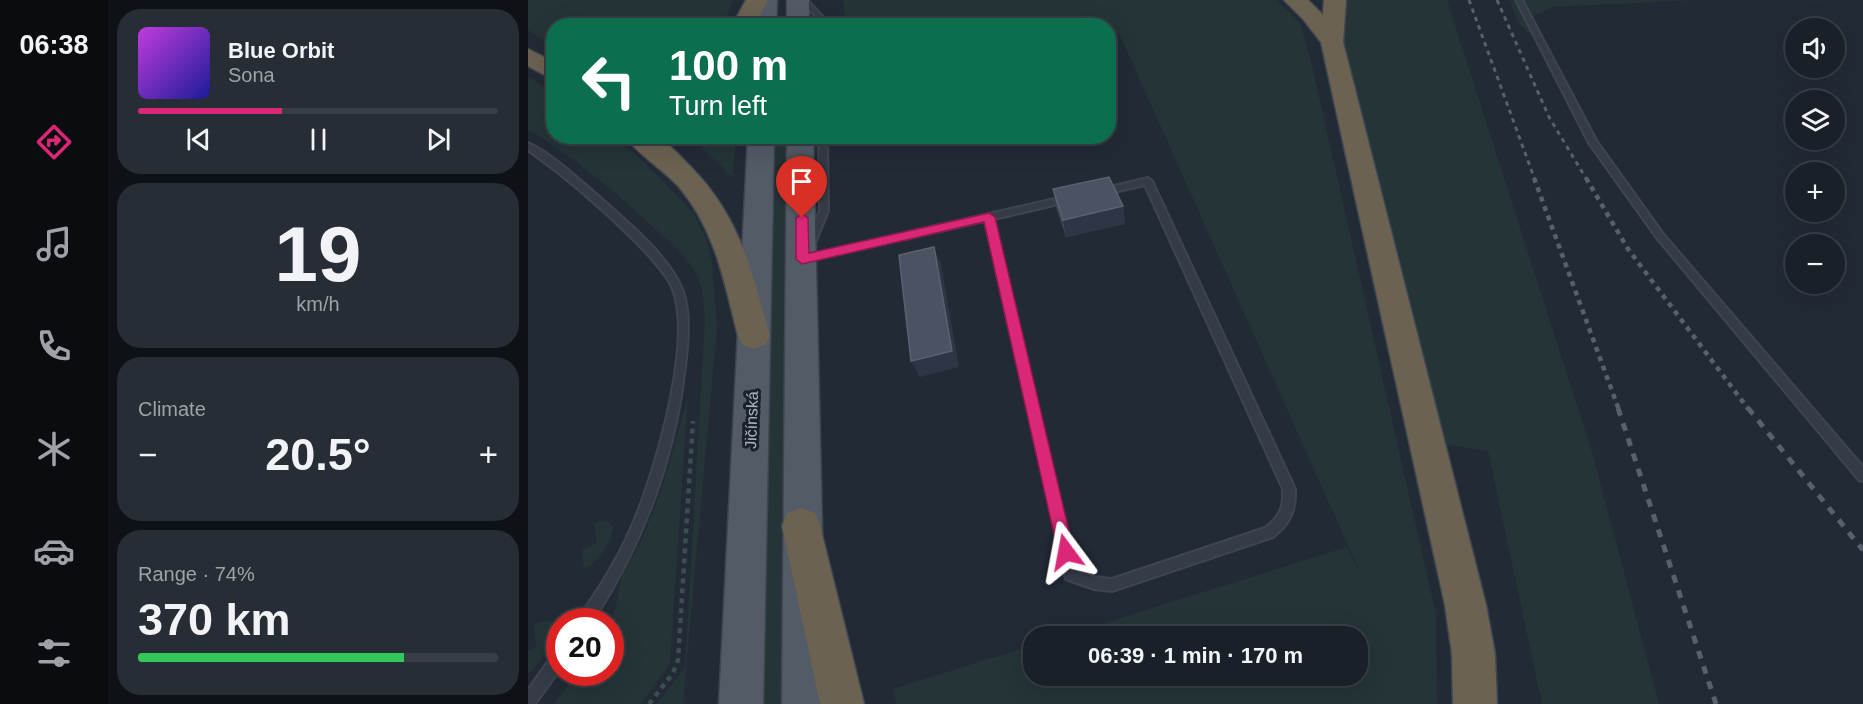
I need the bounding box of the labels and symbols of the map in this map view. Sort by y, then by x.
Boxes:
pin [776,156,827,218]
street label: Jičínská [742,391,761,449]
position arrow [1034,520,1098,584]
speed limit sign: 20 [546,608,624,686]

